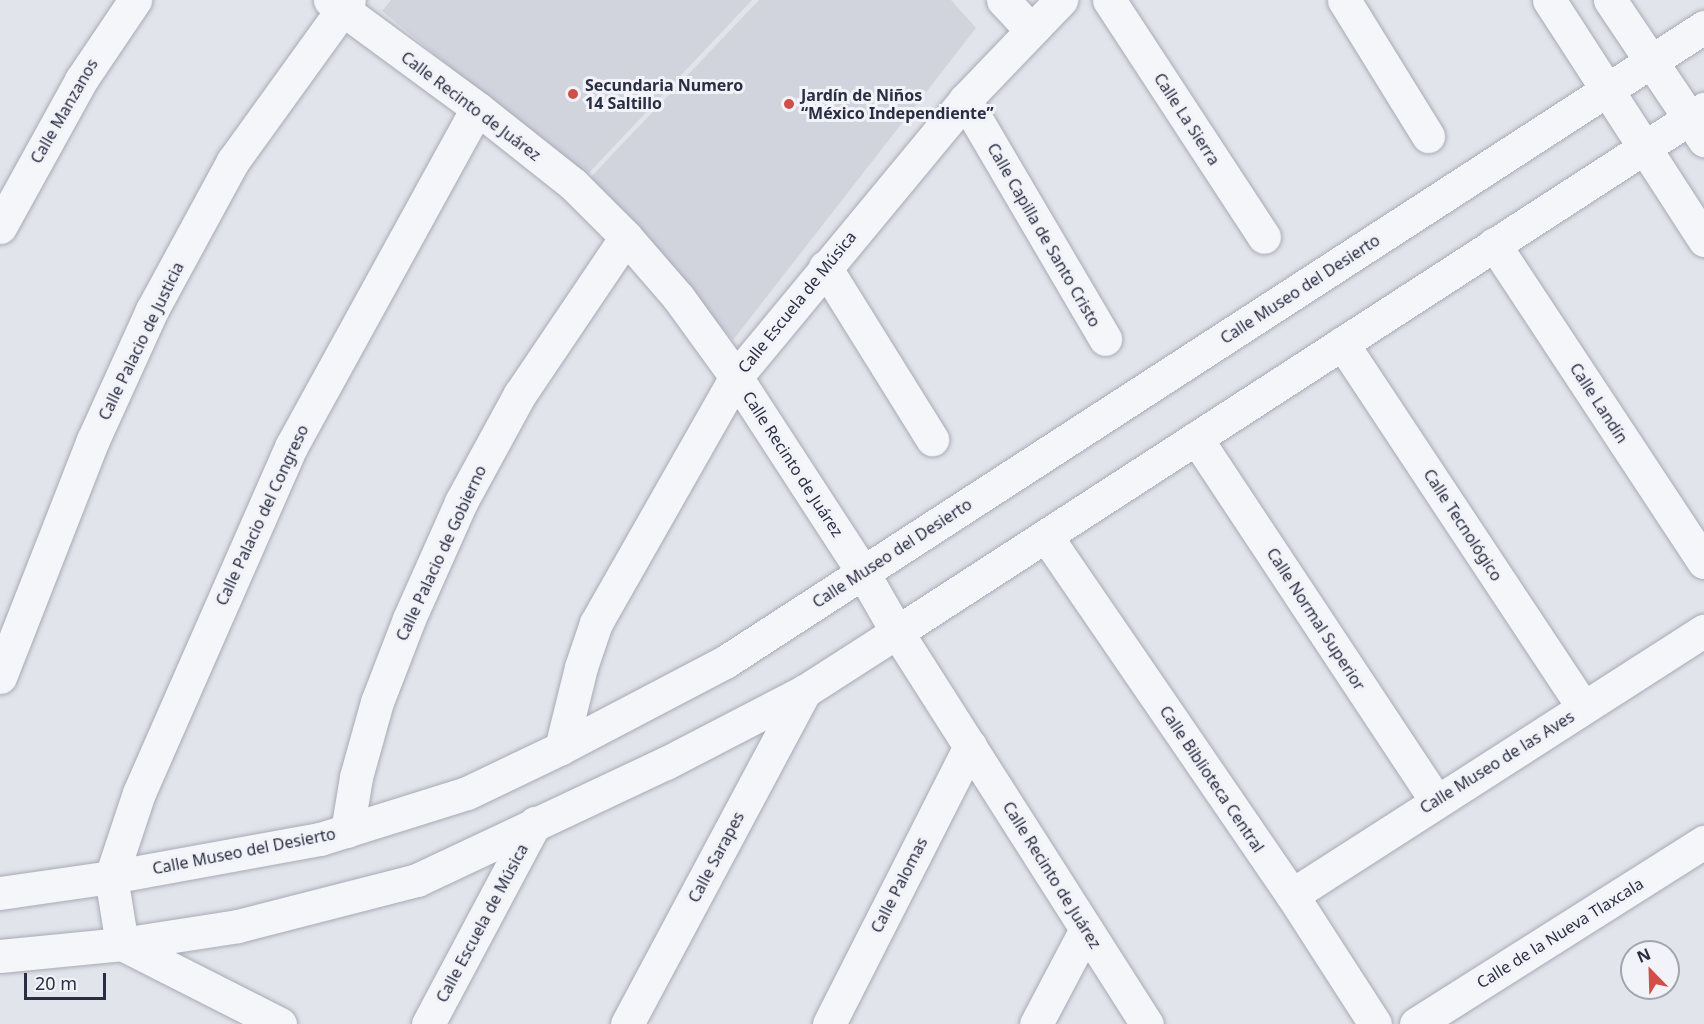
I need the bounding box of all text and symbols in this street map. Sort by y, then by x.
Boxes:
street label: Calle Recinto de Juárez [397,47,545,165]
street label: Calle Manzanos [26,55,102,167]
street label: Calle La Sierra [1150,69,1224,169]
place label: Secundaria Numero 14 Saltillo [585,75,743,113]
place label: Jardín de Niños “México Independiente” [801,85,994,123]
marker: Secundaria Numero 14 Saltillo [566,87,580,101]
marker: Jardín de Niños “México Independiente” [782,97,796,111]
street label: Calle Capilla de Santo Cristo [983,140,1105,330]
street label: Calle Escuela de Música [734,227,860,377]
street label: Calle Museo del Desierto [1217,230,1383,348]
street label: Calle Palacio de Justicia [94,259,188,423]
street label: Calle Landín [1566,359,1632,447]
street label: Calle Recinto de Juárez [739,388,847,540]
street label: Calle Palacio del Congreso [212,422,312,608]
street label: Calle Palacio de Gobierno [392,462,490,644]
street label: Calle Tecnológico [1420,465,1506,585]
street label: Calle Museo del Desierto [809,494,975,612]
street label: Calle Normal Superior [1263,544,1369,694]
street label: Calle Biblioteca Central [1156,702,1268,856]
street label: Calle Museo de las Aves [1416,707,1578,817]
street label: Calle Recinto de Juárez [999,798,1105,952]
street label: Calle Sarapes [684,808,748,906]
street label: Calle Museo del Desierto [151,824,337,878]
street label: Calle Palomas [867,834,931,936]
street label: Calle Escuela de Música [432,840,532,1006]
street label: Calle de la Nueva Tlaxcala [1473,874,1647,992]
north arrow [1620,940,1680,1000]
scale bar [27,961,110,999]
text: 20 m [35,971,77,995]

